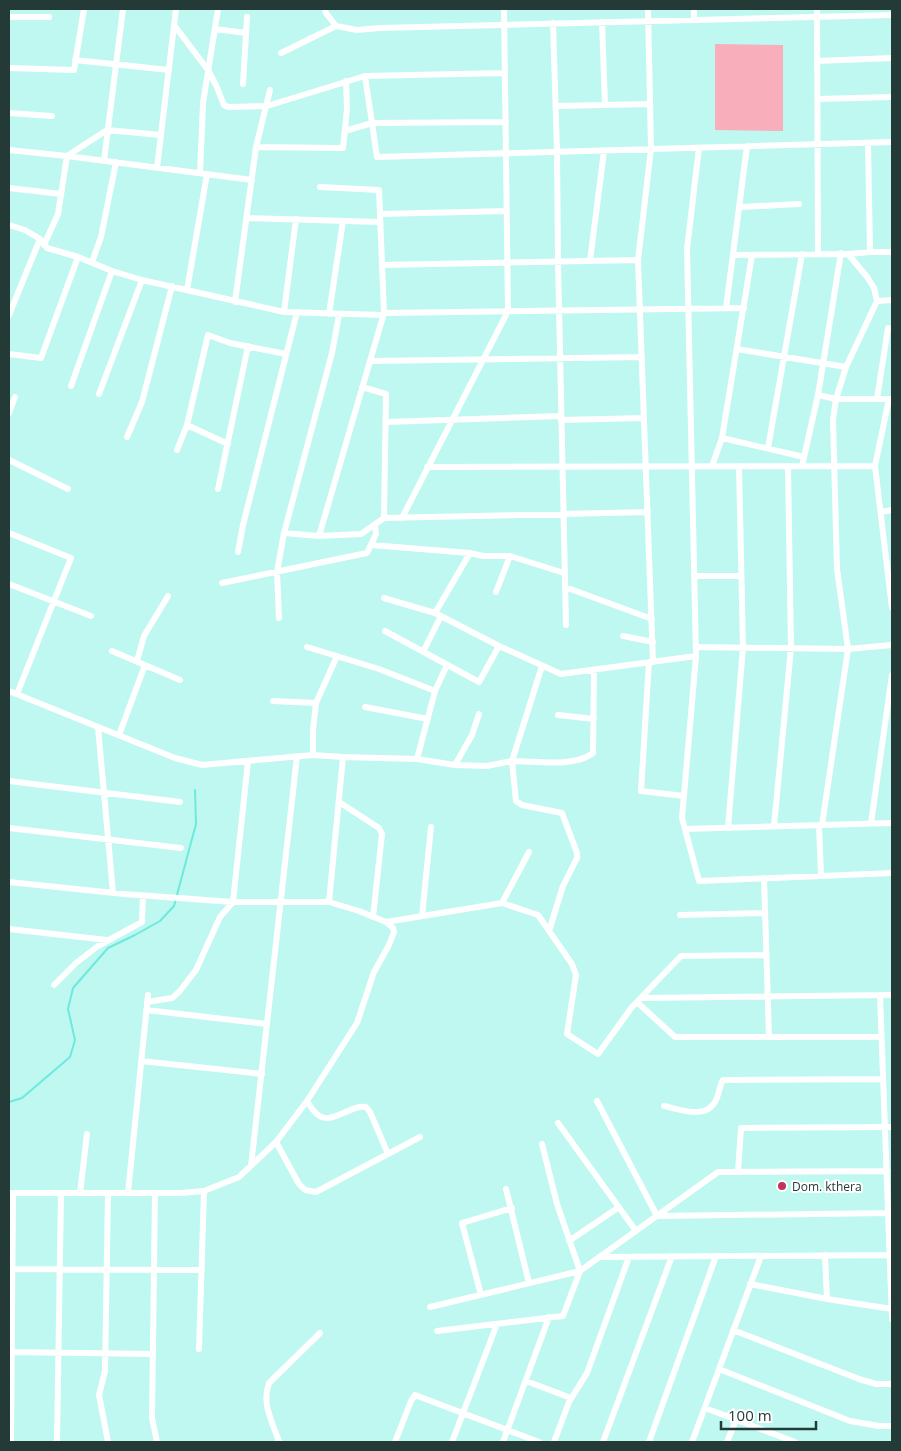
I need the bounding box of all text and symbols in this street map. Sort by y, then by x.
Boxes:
place label: Dom. kthera [792,1178,862,1195]
marker: Dom. kthera [776,1180,788,1192]
scale bar [721,1398,816,1430]
text: 100 m [728,1405,772,1425]

